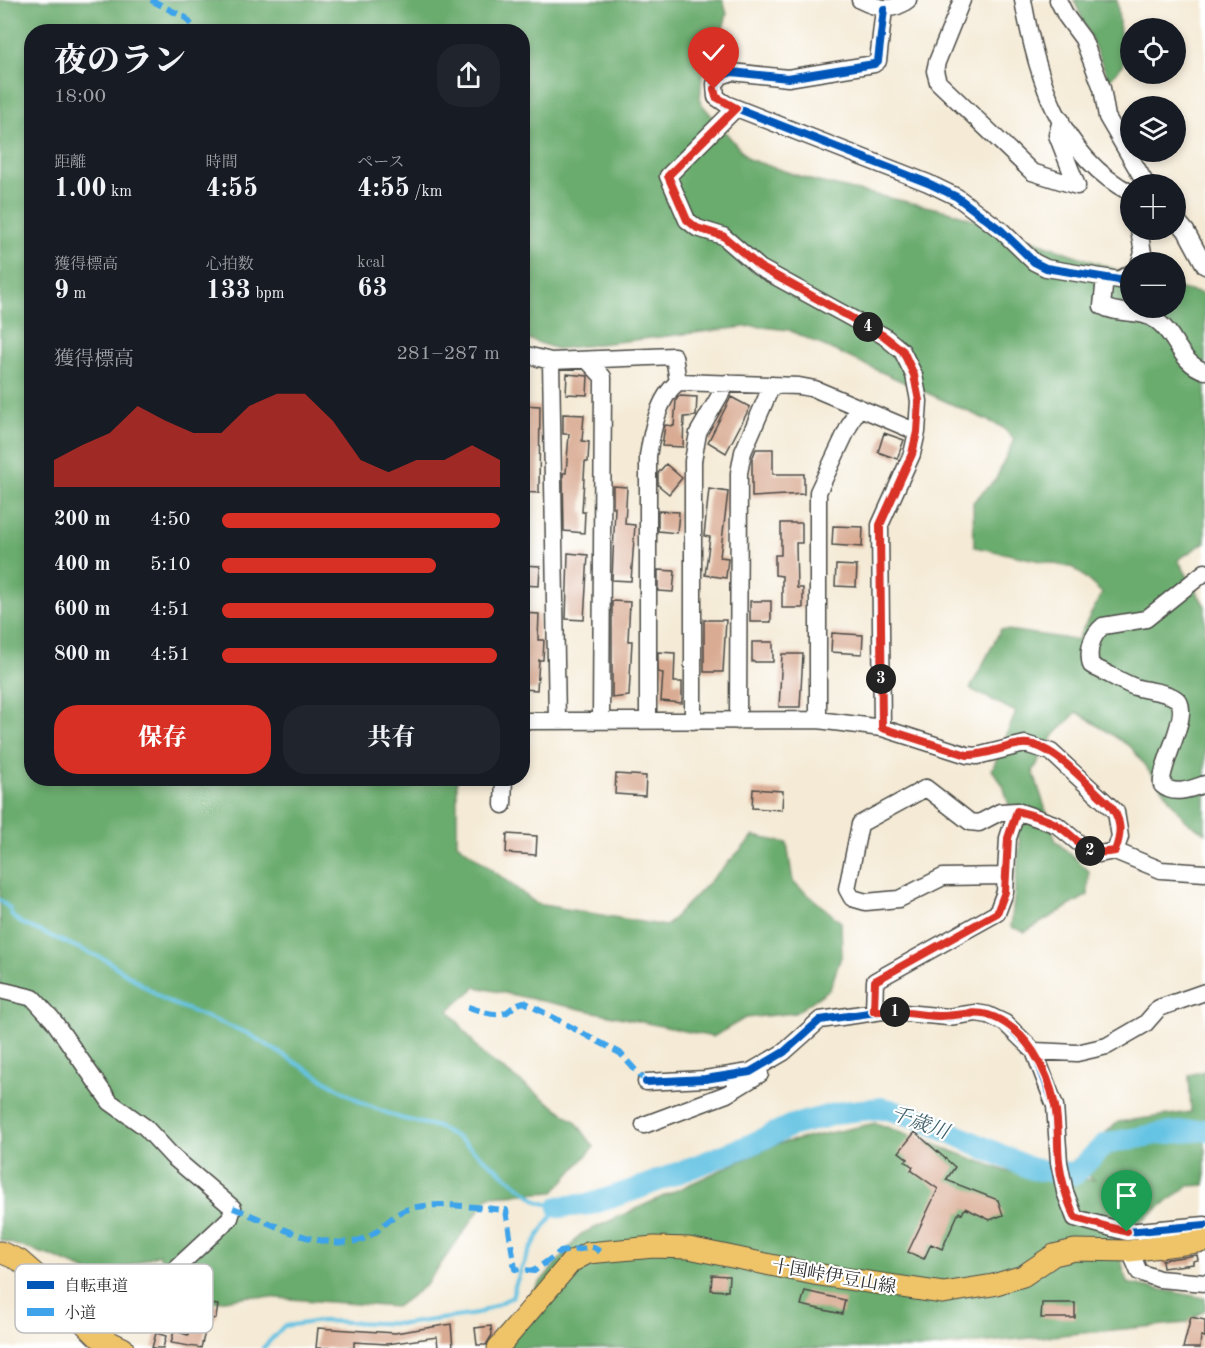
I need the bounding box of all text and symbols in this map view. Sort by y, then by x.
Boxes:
map controls [1120,18,1186,318]
button: locate [1120,18,1186,84]
pin [688,27,739,89]
icon: check [697,36,730,69]
button: share [437,44,500,107]
text: 夜のラン [54,46,186,79]
text: 18:00 [54,87,106,107]
button: layers [1120,96,1186,162]
text: 距離 [54,155,86,171]
text: 時間 [206,155,238,171]
text: ペース [357,155,405,171]
button: + [1120,174,1186,240]
text: 1.00 [54,176,107,202]
text: 4:55 [206,176,258,202]
text: 4:55 [357,176,410,202]
text: km [107,184,132,200]
text: /km [410,184,443,200]
button: − [1120,252,1186,318]
text: kcal [357,255,385,271]
text: 獲得標高 [54,257,118,273]
text: 心拍数 [206,257,254,273]
text: 63 [357,276,388,302]
text: 9 [54,278,69,304]
text: 133 [206,278,251,304]
text: m [69,286,86,302]
text: bpm [251,286,285,302]
pin: 4 [853,312,883,342]
text: 4 [863,319,873,335]
text: 281–287 m [397,344,500,364]
text: 獲得標高 [54,350,134,370]
text: 200 m [54,510,110,530]
text: 4:50 [150,510,190,530]
text: 400 m [54,555,110,575]
text: 5:10 [150,555,190,575]
text: 600 m [54,600,110,620]
text: 4:51 [150,600,190,620]
text: 800 m [54,645,110,665]
text: 4:51 [150,645,190,665]
pin: 3 [866,664,896,694]
text: 3 [876,671,886,687]
button: 保存 [54,705,271,774]
button: 共有 [283,705,500,774]
pin: 2 [1075,836,1105,866]
text: 2 [1085,843,1095,859]
pin: 1 [880,997,910,1027]
text: 1 [890,1004,900,1020]
water label: 千歳川 [888,1102,953,1144]
pin [1101,1170,1152,1232]
icon: arrive [1110,1179,1143,1212]
street label: 十国峠伊豆山線 [770,1255,898,1297]
legend [15,1264,213,1333]
text: 自転車道 [64,1277,128,1295]
text: 小道 [64,1304,96,1322]

